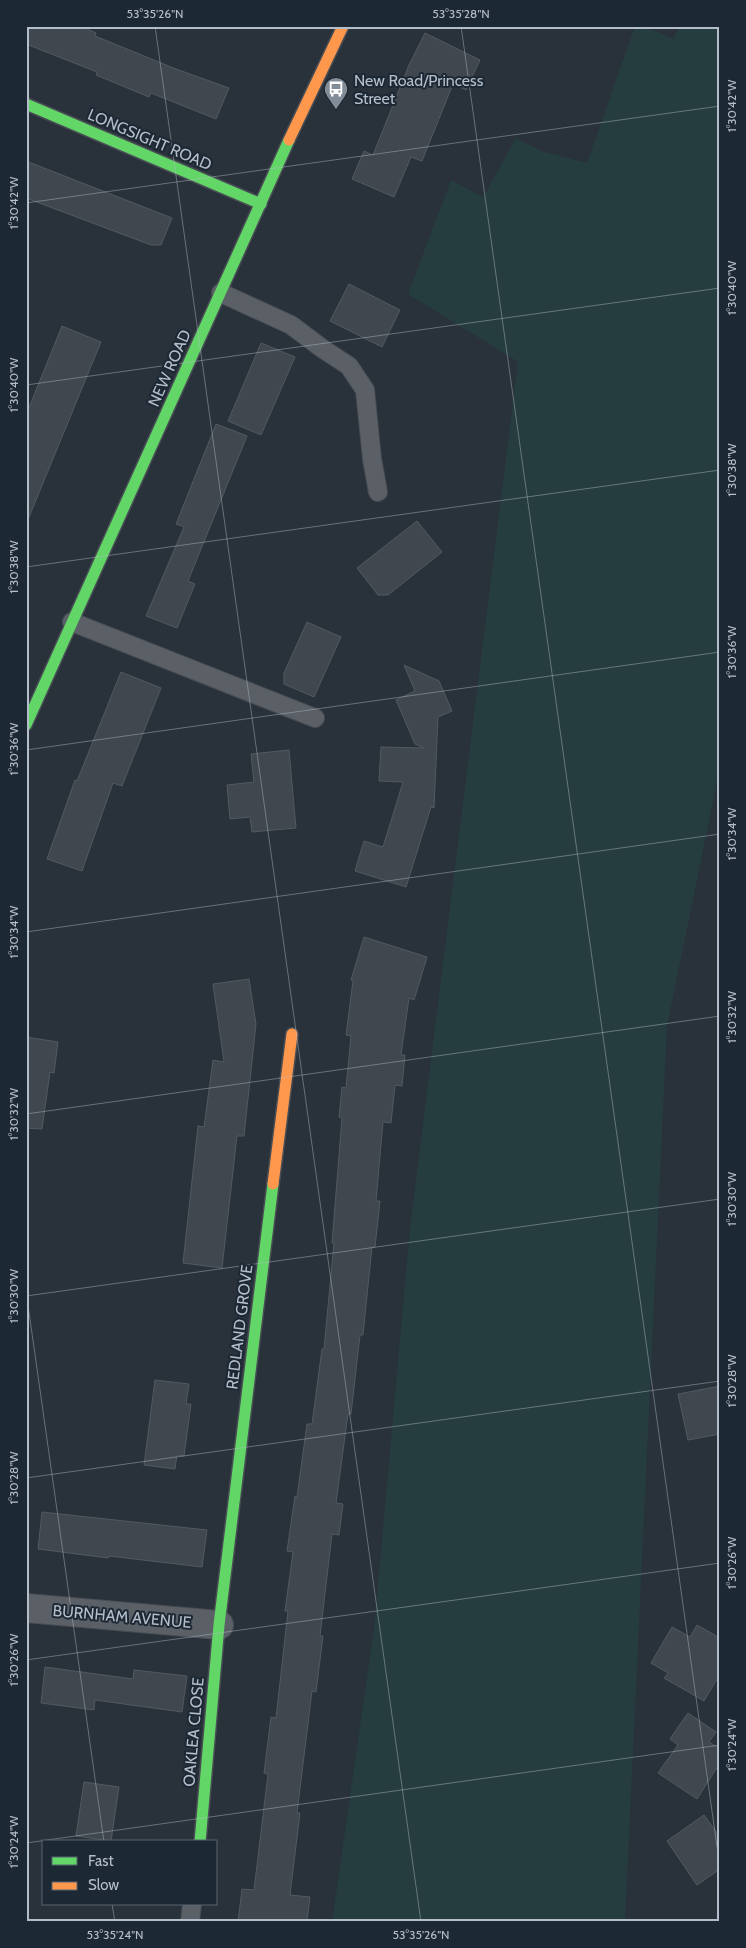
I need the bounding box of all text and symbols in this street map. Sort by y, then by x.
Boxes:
text: 53°35'26"N [127,6,183,21]
text: 53°35'28"N [432,6,490,21]
place label: New Road/Princess Street [354,71,484,108]
bus stop icon: New Road/Princess Street [323,76,349,110]
text: 1°30'42"W [724,79,739,132]
street label: LONGSIGHT ROAD [85,105,215,174]
text: 1°30'42"W [6,176,21,229]
text: 1°30'40"W [724,260,739,315]
street label: NEW ROAD [144,327,195,410]
text: 1°30'40"W [6,357,21,412]
text: 1°30'38"W [724,443,739,497]
text: 1°30'38"W [6,540,21,594]
text: 1°30'36"W [724,625,739,678]
text: 1°30'36"W [6,722,21,775]
text: 1°30'34"W [724,807,739,860]
text: 1°30'34"W [6,905,21,958]
text: 1°30'32"W [724,990,739,1043]
text: 1°30'32"W [6,1087,21,1140]
text: 1°30'30"W [724,1171,739,1226]
street label: REDLAND GROVE [222,1263,257,1391]
text: 1°30'30"W [6,1268,21,1323]
text: 1°30'28"W [724,1354,739,1408]
text: 1°30'28"W [6,1451,21,1505]
text: 1°30'26"W [724,1536,739,1589]
street label: BURNHAM AVENUE [52,1601,192,1632]
text: 1°30'26"W [6,1633,21,1686]
street label: OAKLEA CLOSE [179,1677,208,1787]
text: 1°30'24"W [724,1718,739,1771]
text: 1°30'24"W [6,1815,21,1868]
legend [42,1840,218,1906]
text: Fast [88,1852,113,1870]
text: Slow [88,1876,119,1894]
text: 53°35'24"N [87,1927,143,1942]
text: 53°35'26"N [393,1927,449,1942]

